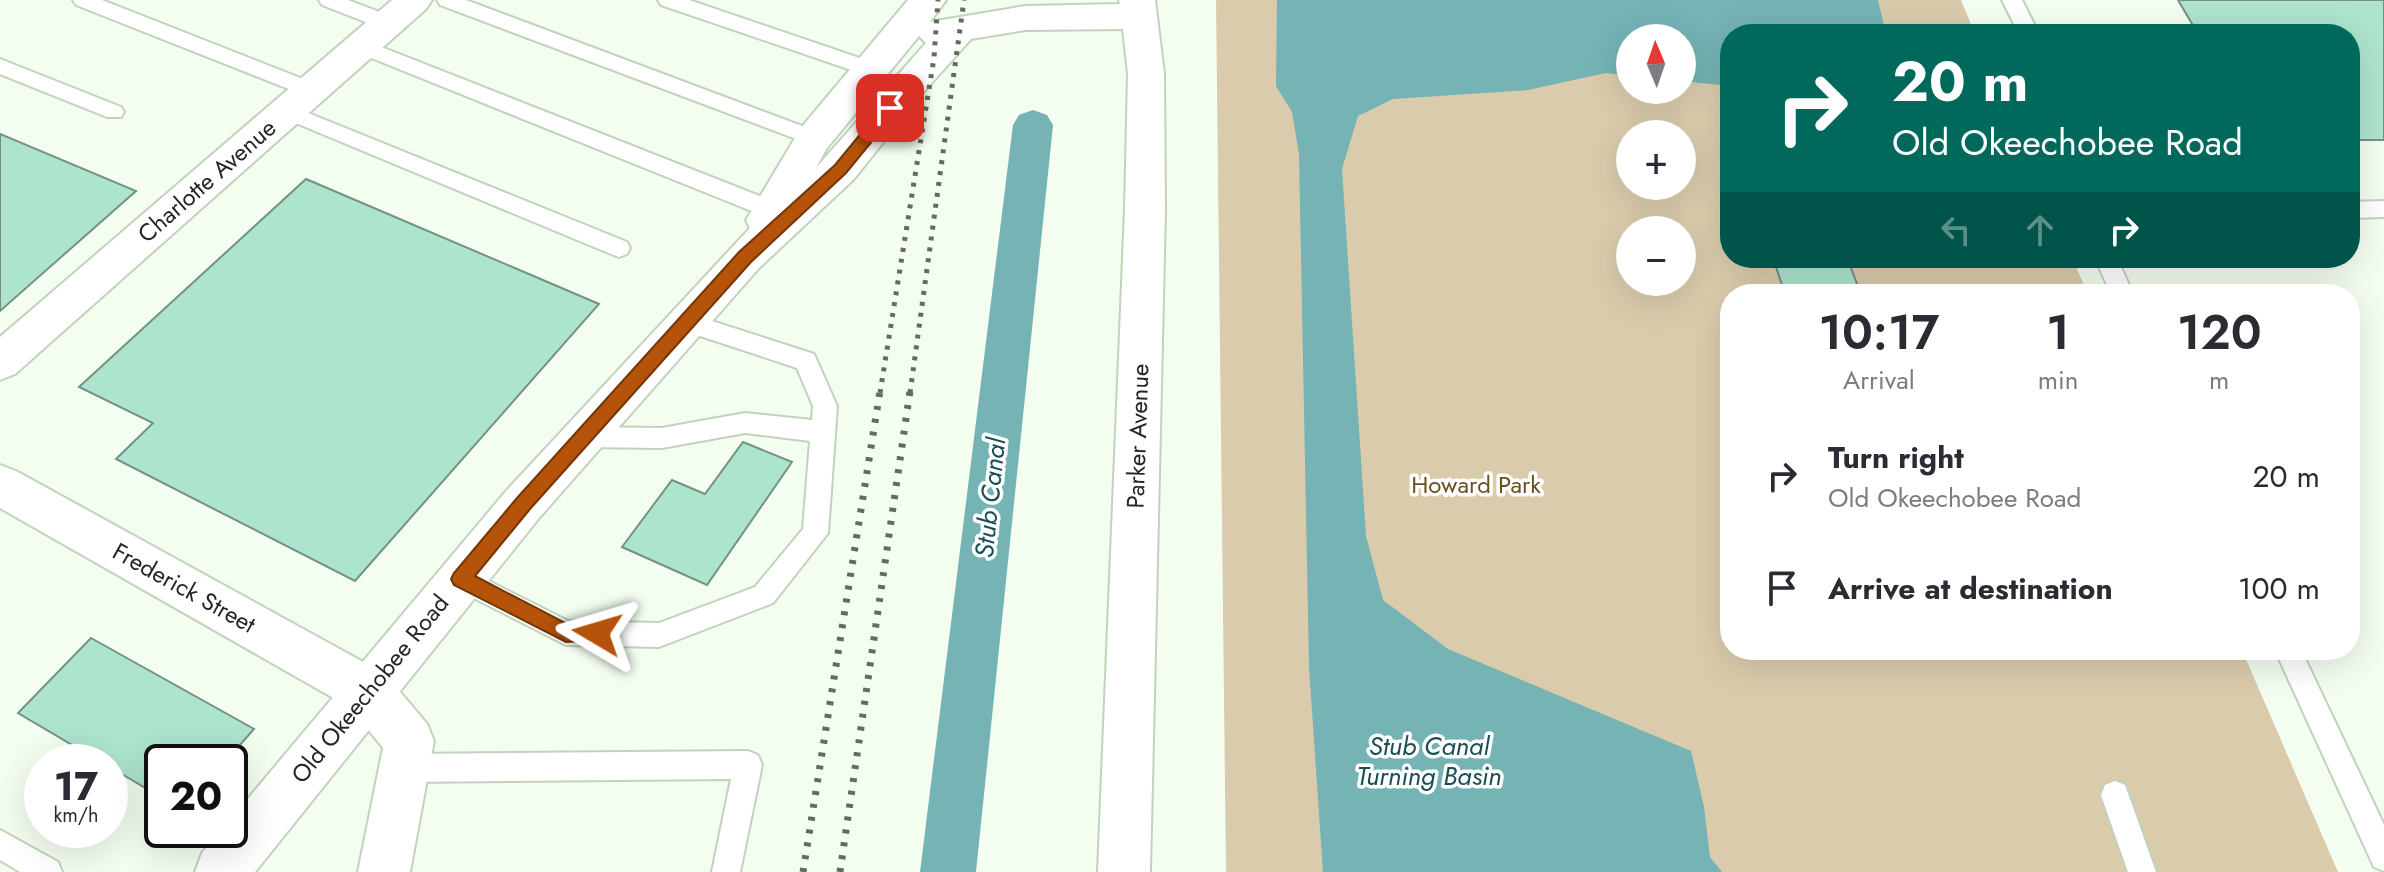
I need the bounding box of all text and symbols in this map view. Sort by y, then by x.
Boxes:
north arrow [1616,24,1696,104]
map controls [1616,24,1696,296]
text: 20 m [1892,41,2029,122]
icon: right [1760,56,1864,160]
pin [856,74,924,142]
icon: arrive [868,86,912,130]
street label: Charlotte Avenue [130,111,284,251]
text: Old Okeechobee Road [1892,116,2243,168]
button: + [1616,120,1696,200]
icon: left [1934,208,1978,252]
icon: ahead [2018,208,2062,252]
icon: right [2102,208,2146,252]
button: − [1616,216,1696,296]
text: 10:17 [1818,298,1939,367]
text: 1 [2046,298,2070,367]
text: 120 [2177,298,2262,367]
text: Arrival [1843,361,1915,399]
text: min [2038,361,2079,399]
text: m [2209,361,2229,399]
street label: Parker Avenue [1117,363,1158,509]
water label: Stub Canal [965,435,1015,560]
text: Turn right [1828,436,1964,479]
icon: right [1760,454,1804,498]
text: 20 m [2253,455,2320,498]
park label: Howard Park [1411,467,1541,502]
text: Old Okeechobee Road [1828,479,2081,517]
street label: Frederick Street [106,534,262,641]
icon: arrive [1760,566,1804,610]
text: Arrive at destination [1828,567,2113,610]
text: 100 m [2238,567,2320,610]
street label: Old Okeechobee Road [282,587,457,791]
position arrow [555,591,639,675]
water label: Stub Canal Turning Basin [1356,727,1502,795]
speed limit sign: 20 [144,744,248,848]
text: 17 [54,757,98,815]
text: km/h [53,801,99,830]

